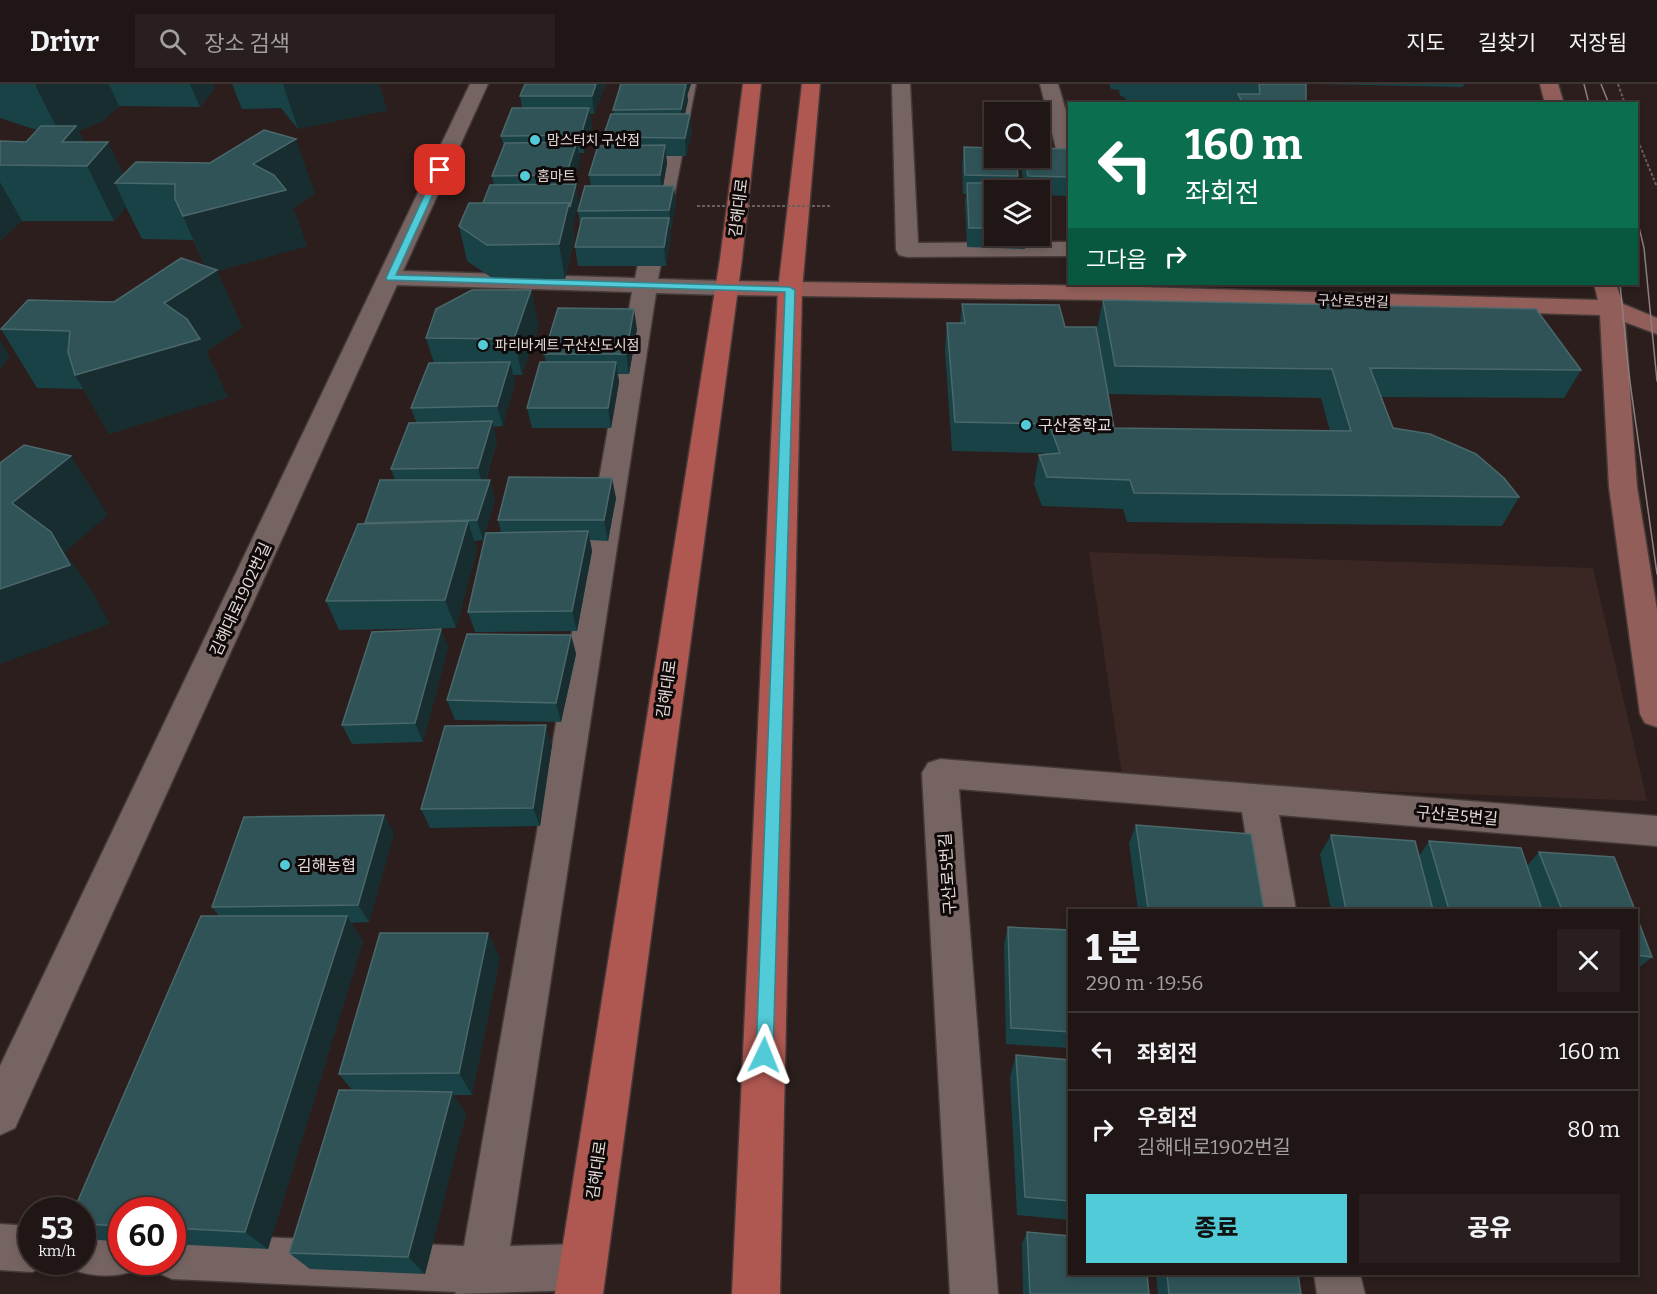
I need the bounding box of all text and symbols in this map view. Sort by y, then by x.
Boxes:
search box [135,14,555,68]
text: Drivr [30,25,99,58]
icon: search [156,25,189,58]
text: 장소 검색 [204,30,290,57]
text: 지도 [1406,30,1445,56]
text: 길찾기 [1478,30,1536,56]
text: 저장됨 [1569,30,1627,56]
map controls [984,102,1050,246]
button: search [984,102,1050,168]
text: 160 m [1185,120,1302,170]
icon: left [1086,126,1164,204]
place label: 맘스터치 구산점 [547,132,640,149]
marker: 맘스터치 구산점 [528,133,542,147]
pin [414,144,465,195]
icon: arrive [423,153,456,186]
place label: 홈마트 [537,168,576,185]
marker: 홈마트 [518,169,532,183]
street label: 김해대로 [725,177,752,238]
text: 좌회전 [1185,177,1260,209]
button: layers [984,180,1050,246]
icon: right [1159,240,1192,273]
text: 그다음 [1086,246,1147,273]
street label: 구산로5번길 [1317,292,1389,311]
place label: 파리바게트 구산신도시점 [495,337,639,354]
marker: 파리바게트 구산신도시점 [476,338,490,352]
place label: 구산중학교 [1038,416,1112,435]
marker: 구산중학교 [1019,418,1033,432]
street label: 김해대로1902번길 [206,539,275,659]
street label: 김해대로 [653,658,680,720]
street label: 구산로5번길 [1415,802,1499,829]
street label: 구산로5번길 [935,832,960,916]
place label: 김해농협 [297,856,356,875]
marker: 김해농협 [278,858,292,872]
text: 1 분 [1086,926,1141,970]
button: close [1557,929,1620,992]
text: 290 m · 19:56 [1086,971,1203,995]
position arrow [732,1023,796,1087]
icon: left [1086,1035,1119,1068]
text: 160 m [1559,1038,1620,1065]
text: 좌회전 [1137,1040,1198,1067]
text: 우회전 [1137,1104,1198,1131]
icon: right [1086,1113,1119,1146]
text: 80 m [1567,1116,1620,1143]
text: 김해대로1902번길 [1137,1135,1291,1159]
street label: 김해대로 [583,1139,610,1201]
button: 종료 [1086,1194,1347,1263]
button: 공유 [1359,1194,1620,1263]
speed limit sign: 60 [108,1197,186,1275]
text: 53 [41,1211,73,1247]
text: km/h [38,1242,76,1260]

